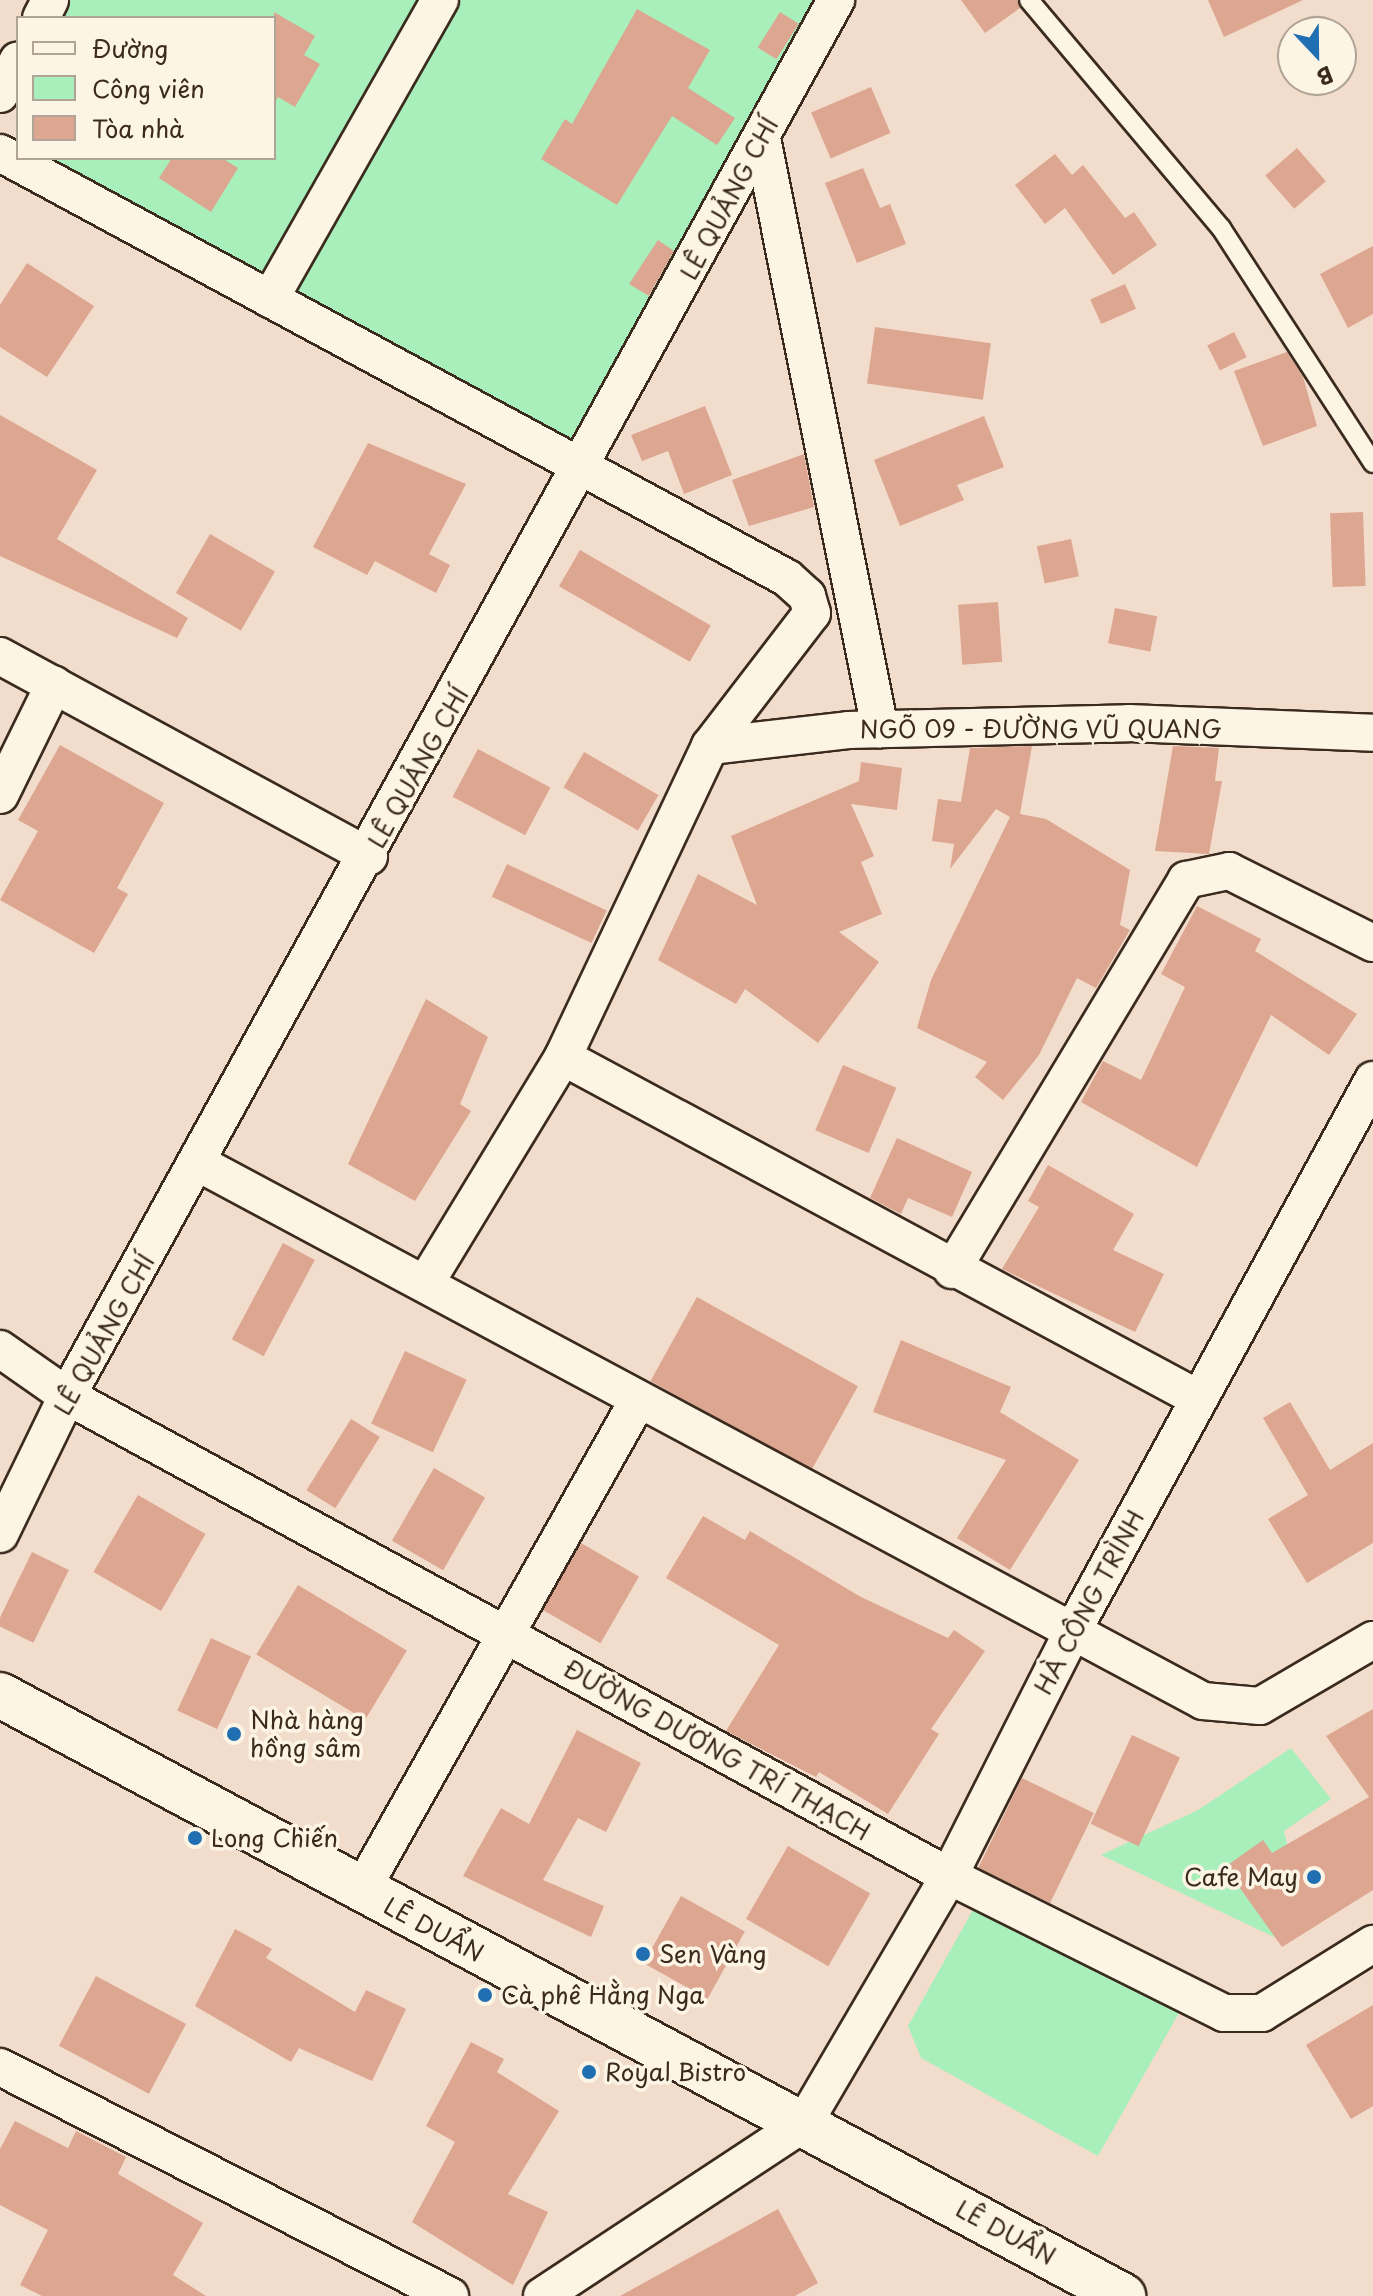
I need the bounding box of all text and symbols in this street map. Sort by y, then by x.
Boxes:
legend [16,16,276,160]
north arrow [1277,16,1357,96]
text: Đường [92,30,168,66]
text: B [1312,59,1339,95]
text: Công viên [92,70,205,106]
text: Tòa nhà [92,110,184,146]
street label: LÊ QUẢNG CHÍ [673,110,785,286]
street label: LÊ QUẢNG CHÍ [361,679,475,855]
street label: NGÕ 09 - ĐƯỜNG VŨ QUANG [856,715,1226,743]
street label: LÊ QUẢNG CHÍ [47,1246,161,1422]
street label: HÀ CÔNG TRÌNH [1028,1504,1150,1700]
street label: ĐƯỜNG DƯƠNG TRÍ THẠCH [557,1653,877,1847]
place label: Nhà hàng hồng sâm [250,1706,362,1762]
marker: Nhà hàng hồng sâm [225,1725,243,1743]
place label: Long Chiến [211,1824,338,1852]
marker: Long Chiến [186,1829,204,1847]
place label: Cafe May [1185,1863,1298,1891]
marker: Cafe May [1305,1868,1323,1886]
street label: LÊ DUẨN [379,1890,489,1968]
place label: Sen Vàng [659,1940,765,1968]
marker: Sen Vàng [634,1945,652,1963]
place label: Cà phê Hằng Nga [501,1981,708,2009]
marker: Cà phê Hằng Nga [476,1986,494,2004]
place label: Royal Bistro [605,2058,746,2086]
marker: Royal Bistro [580,2063,598,2081]
street label: LÊ DUẨN [951,2193,1061,2271]

